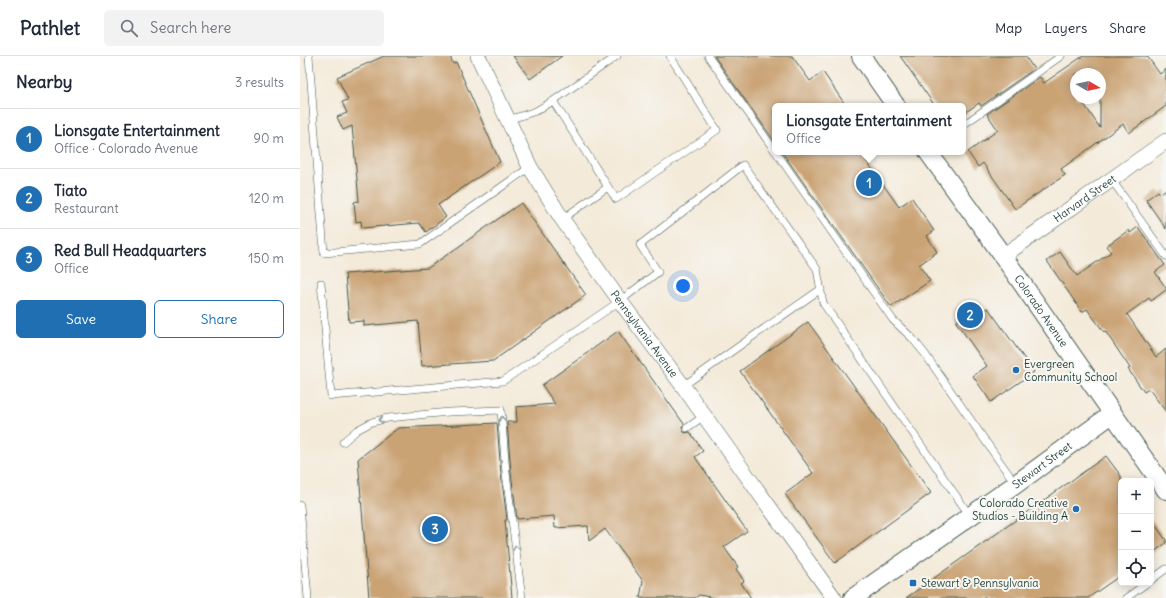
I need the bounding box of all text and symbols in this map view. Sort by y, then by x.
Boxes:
search box [104,10,384,46]
text: Pathlet [20,16,80,40]
icon: search [118,17,140,39]
text: Search here [150,18,231,37]
text: Map [995,19,1022,37]
text: Layers [1044,19,1087,37]
text: Share [1109,19,1146,37]
north arrow [1070,68,1106,104]
text: Nearby [16,71,72,93]
text: 3 results [235,74,284,91]
popup [772,103,966,155]
text: Lionsgate Entertainment [786,111,952,130]
text: Lionsgate Entertainment [54,121,220,140]
text: 1 [26,130,32,147]
text: 90 m [253,130,284,147]
text: Office [786,130,821,147]
text: Office · Colorado Avenue [54,140,198,157]
pin: 1 [856,168,882,198]
street label: Harvard Street [1051,171,1119,225]
text: Tiato [54,181,87,200]
text: 2 [25,190,33,207]
text: 120 m [249,190,284,207]
text: Restaurant [54,200,119,217]
text: Red Bull Headquarters [54,241,206,260]
text: 3 [25,250,33,267]
text: 150 m [248,250,284,267]
text: Office [54,260,89,277]
street label: Colorado Avenue [1011,272,1071,350]
your location [673,276,693,296]
street label: Pennsylvania Avenue [608,288,681,380]
button: Save [16,300,146,338]
button: Share [154,300,284,338]
pin: 2 [957,300,983,330]
place label: Evergreen Community School [1024,357,1117,384]
marker: Evergreen Community School [1011,365,1021,375]
one-way arrow [378,416,384,424]
one-way arrow [498,416,507,422]
street label: Stewart Street [1009,438,1075,492]
map controls [1118,478,1154,586]
button: + [1118,478,1154,514]
place label: Colorado Creative Studios - Building A [972,496,1068,523]
marker: Colorado Creative Studios - Building A [1071,504,1081,514]
pin: 3 [422,514,448,544]
button: − [1118,514,1154,550]
one-way arrow [512,545,521,551]
button: locate [1118,550,1154,586]
place label: Stewart & Pennsylvania [921,576,1038,590]
marker: Stewart & Pennsylvania [908,578,918,588]

